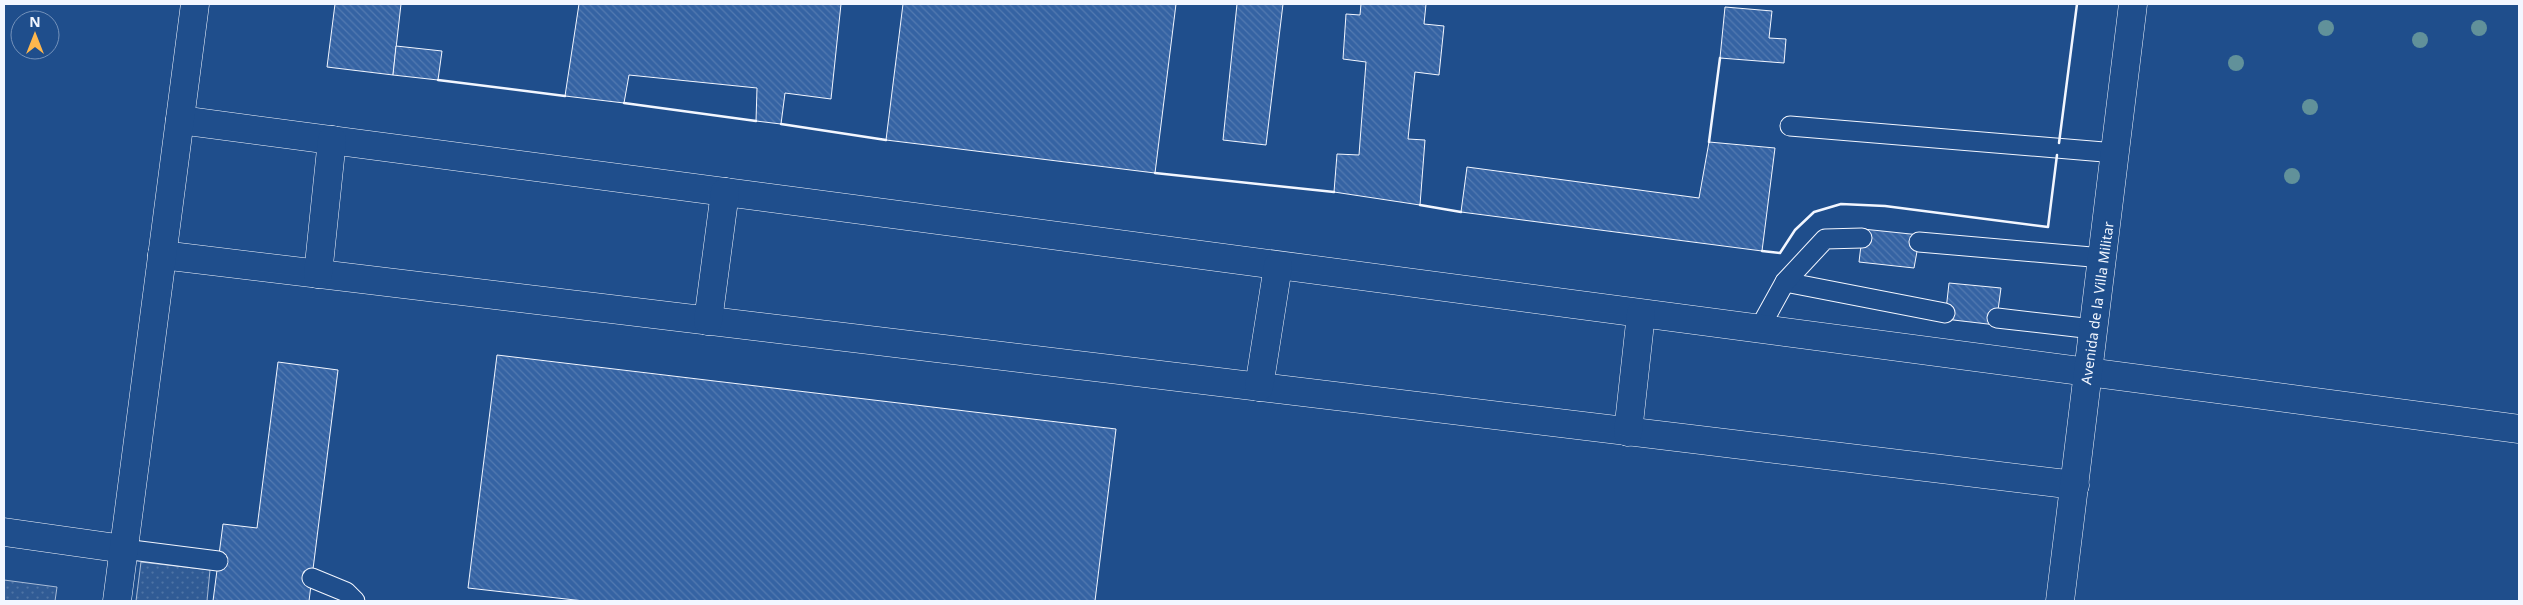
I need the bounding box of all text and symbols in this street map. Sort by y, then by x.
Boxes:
north arrow [10,10,60,60]
text: N [29,12,41,31]
street label: Avenida de la Villa Militar [2076,220,2118,386]

